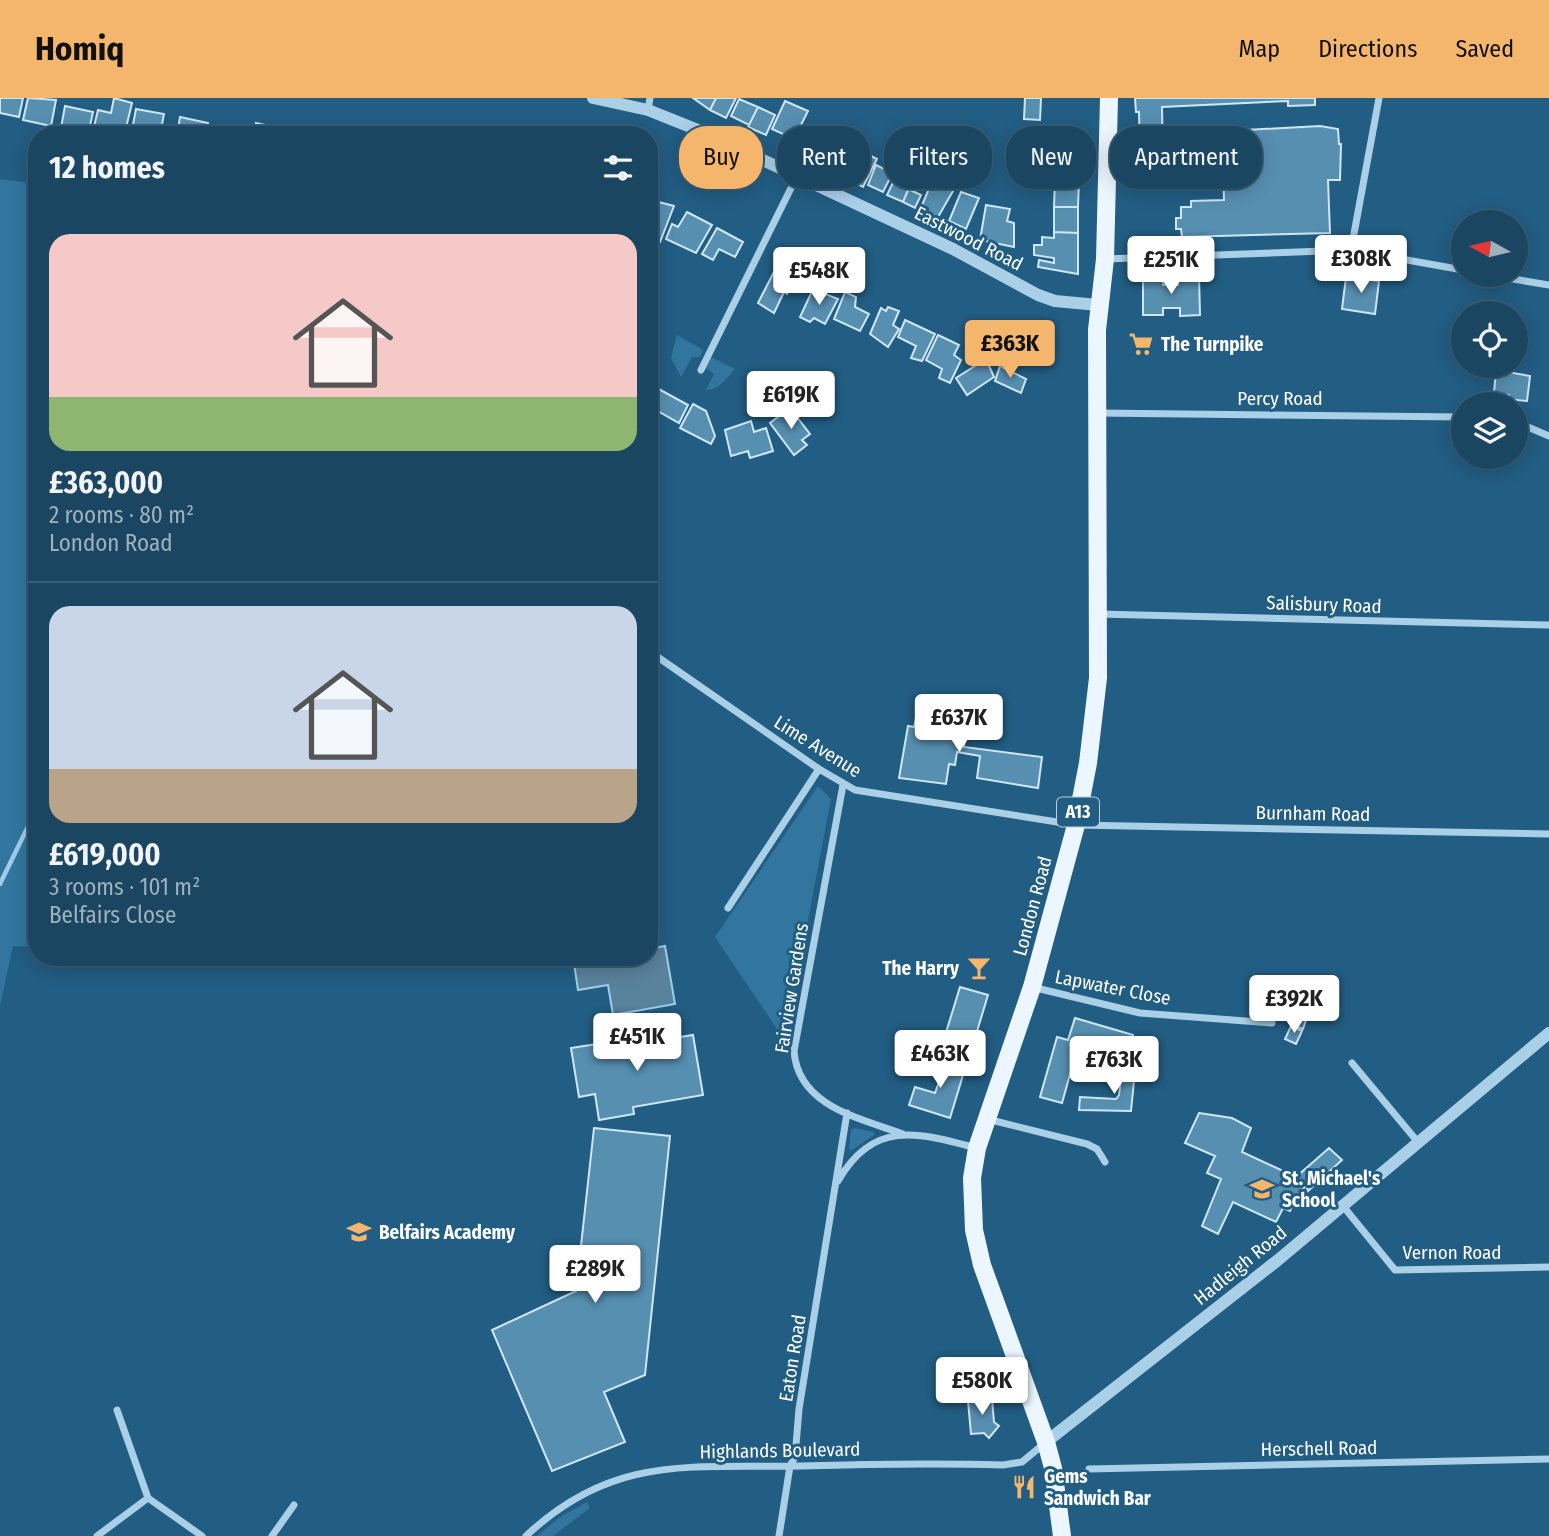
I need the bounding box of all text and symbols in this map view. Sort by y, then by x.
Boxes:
text: Homiq [35,29,124,69]
text: Map [1239,35,1280,63]
text: Directions [1318,35,1417,63]
text: Saved [1455,35,1514,63]
chip: Buy [679,126,763,189]
chip: Rent [777,126,870,189]
chip: Filters [884,126,992,189]
chip: New [1006,126,1096,189]
chip: Apartment [1110,126,1262,189]
icon: filters [599,149,637,187]
text: 12 homes [49,150,165,186]
street label: Eastwood Road [911,201,1027,276]
north arrow [1451,210,1528,287]
map controls [1451,210,1528,469]
pin: £251K [1122,236,1220,296]
pin: £308K [1312,236,1410,295]
text: £308K [1331,244,1391,272]
text: £251K [1143,245,1199,273]
pin: £548K [770,248,868,307]
text: £548K [789,256,849,284]
icon: home [280,280,406,406]
button: locate [1451,301,1528,378]
pin: £363K [961,320,1059,380]
text: £363K [981,329,1039,357]
supermarket icon: The Turnpike [1127,330,1155,358]
place label: The Turnpike [1161,333,1264,356]
pin: £619K [742,372,840,431]
text: £619K [763,380,819,408]
street label: Percy Road [1237,387,1323,410]
button: layers [1451,392,1528,469]
text: £363,000 [49,465,163,501]
text: 2 rooms · 80 m² [49,501,194,529]
text: London Road [49,529,173,557]
street label: Salisbury Road [1266,591,1382,618]
icon: home [280,652,406,778]
pin: £637K [910,694,1008,754]
text: £637K [931,703,987,731]
street label: Lime Avenue [770,711,866,782]
road number: A13 [1057,798,1099,826]
street label: Burnham Road [1255,801,1371,826]
text: £619,000 [49,837,161,873]
street label: London Road [1008,854,1057,958]
text: 3 rooms · 101 m² [49,873,200,901]
text: Belfairs Close [49,901,176,929]
street label: Fairview Gardens [770,921,813,1055]
bar icon: The Harry [965,954,993,982]
place label: The Harry [882,957,960,980]
street label: Lapwater Close [1053,965,1173,1010]
pin: £392K [1245,976,1343,1035]
text: £392K [1265,984,1323,1012]
pin: £451K [588,1014,686,1073]
text: £451K [609,1022,665,1050]
pin: £463K [891,1030,989,1090]
pin: £763K [1065,1037,1163,1096]
text: £463K [911,1039,969,1067]
text: £763K [1086,1045,1142,1073]
place label: St. Michael's School [1282,1167,1381,1212]
school or university icon: St. Michael's School [1248,1175,1276,1203]
school or university icon: Belfairs Academy [345,1218,373,1246]
place label: Belfairs Academy [379,1221,516,1244]
street label: Hadleigh Road [1189,1221,1291,1310]
street label: Vernon Road [1402,1241,1502,1264]
pin: £289K [546,1246,644,1305]
text: £289K [565,1254,625,1282]
street label: Eaton Road [774,1313,811,1403]
pin: £580K [933,1358,1031,1417]
text: £580K [952,1366,1012,1394]
street label: Herschell Road [1260,1436,1378,1461]
street label: Highlands Boulevard [700,1438,860,1463]
place label: Gems Sandwich Bar [1044,1465,1152,1510]
restaurant icon: Gems Sandwich Bar [1010,1473,1038,1501]

